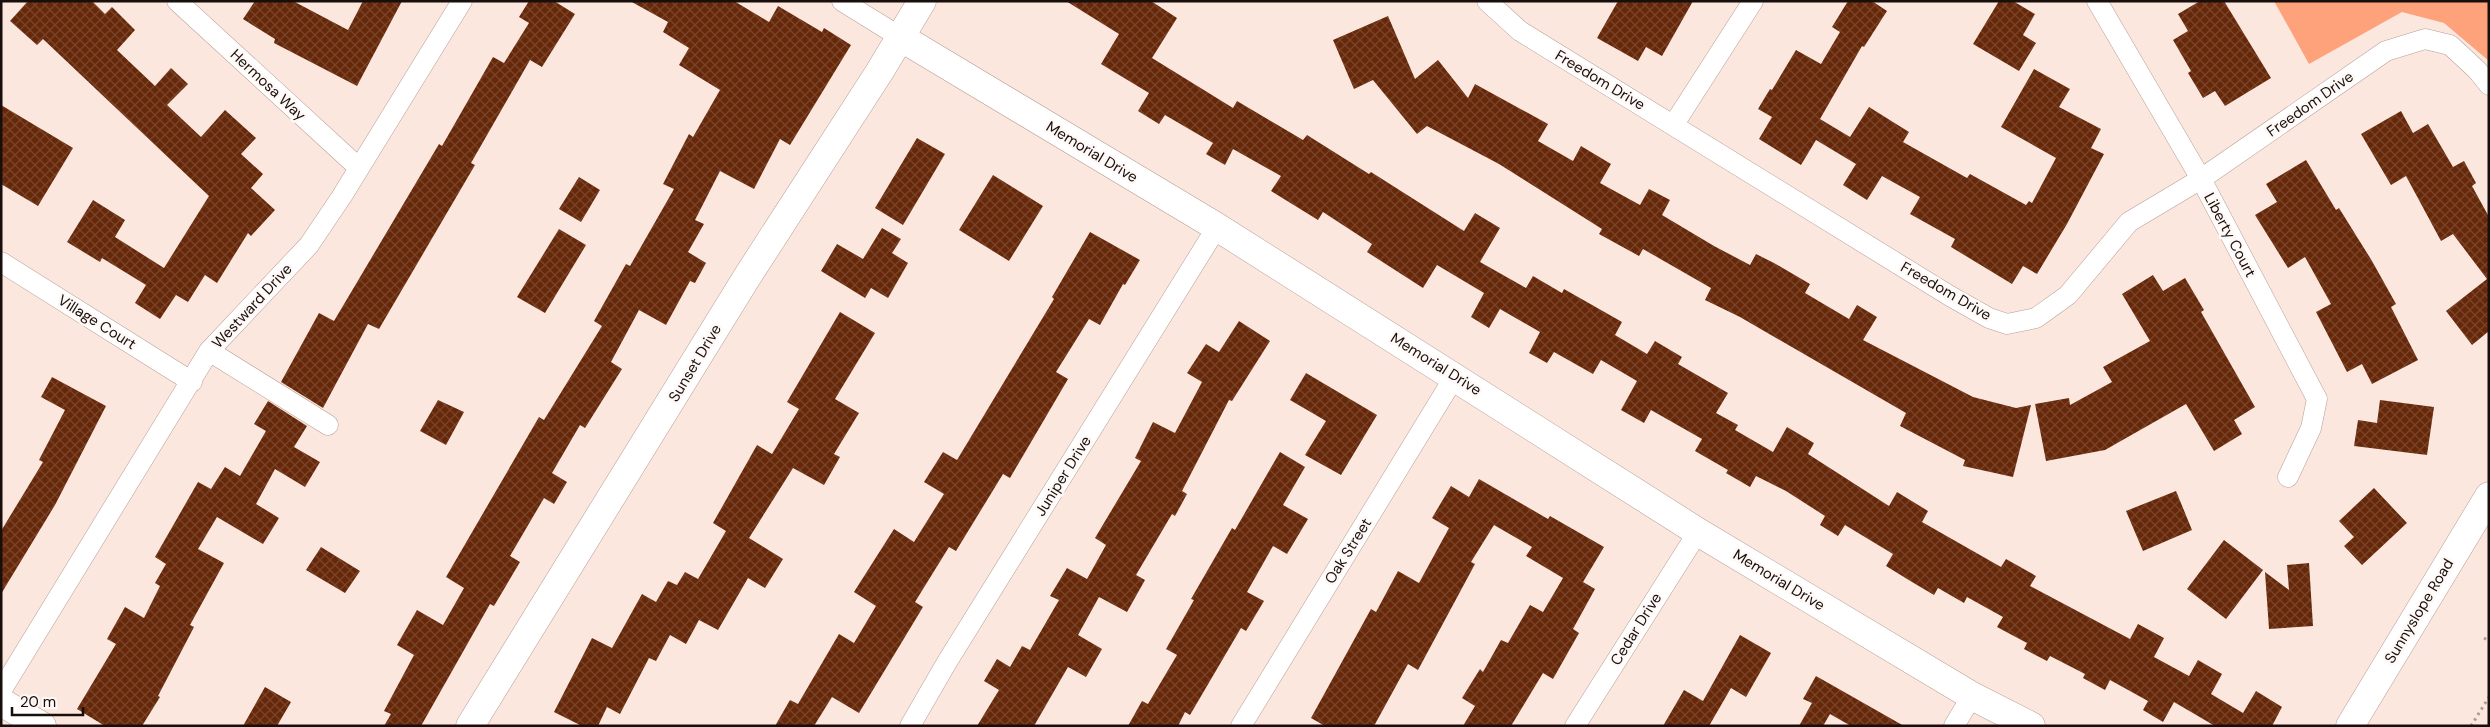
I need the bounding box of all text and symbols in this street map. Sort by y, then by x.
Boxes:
street label: Hermosa Way [226,45,311,126]
street label: Freedom Drive [1551,45,1649,115]
street label: Freedom Drive [2263,67,2357,141]
street label: Memorial Drive [1042,117,1142,187]
street label: Liberty Court [2199,189,2261,281]
street label: Freedom Drive [1897,257,1995,325]
street label: Westward Drive [208,259,296,353]
street label: Village Court [54,290,140,354]
street label: Sunset Drive [664,321,726,405]
street label: Memorial Drive [1387,328,1485,400]
street label: Juniper Drive [1030,432,1096,520]
street label: Oak Street [1320,514,1376,588]
street label: Memorial Drive [1729,545,1829,615]
street label: Sunnyslope Road [2380,555,2458,667]
street label: Cedar Drive [1606,589,1666,669]
scale bar [12,684,84,716]
text: 20 m [20,692,56,712]

